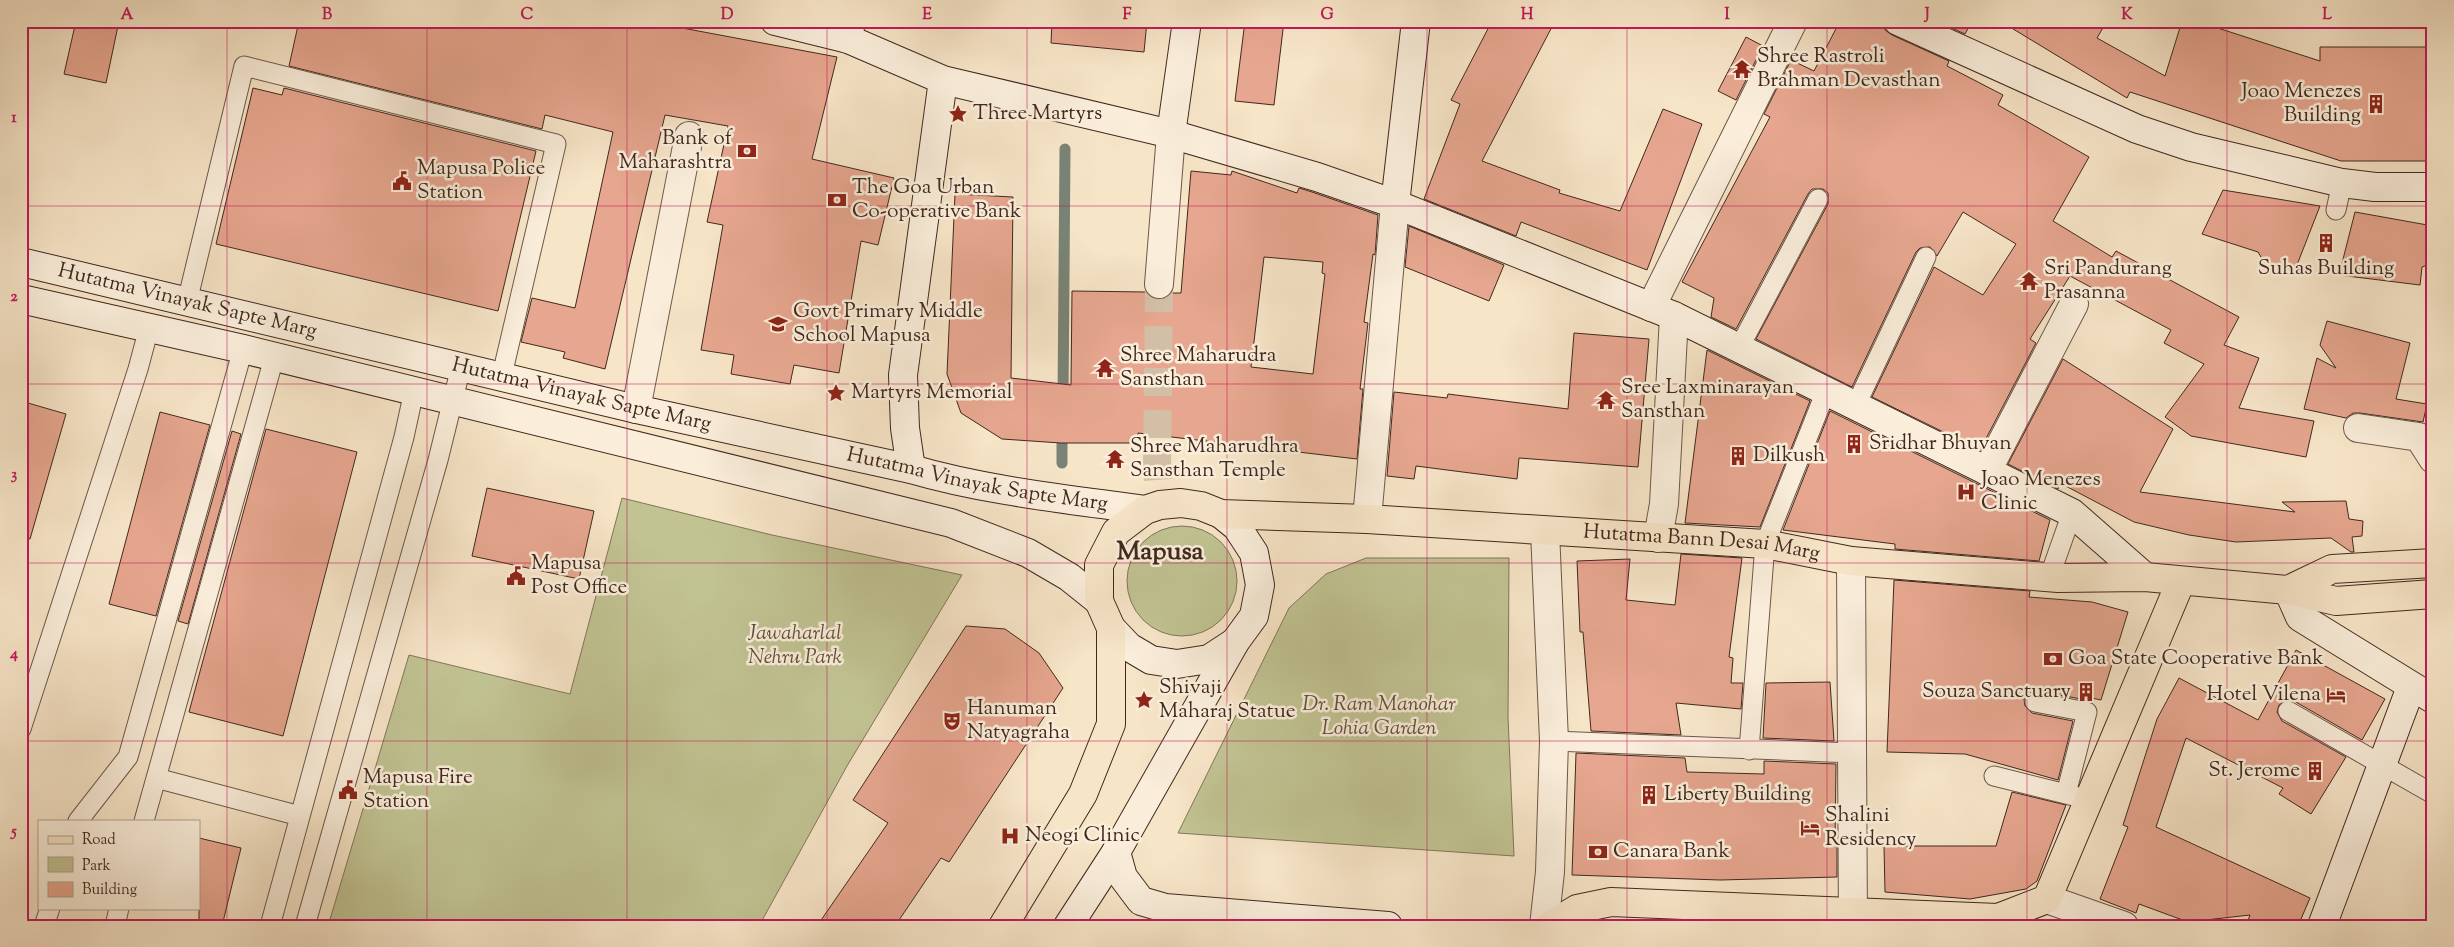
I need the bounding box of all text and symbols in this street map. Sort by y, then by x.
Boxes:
text: A [121,4,134,27]
text: B [322,4,332,27]
text: C [521,4,534,27]
text: D [721,4,734,27]
text: E [922,4,932,27]
text: F [1123,4,1132,27]
text: G [1320,4,1334,27]
text: H [1521,4,1534,27]
text: I [1724,4,1730,27]
text: J [1923,4,1930,27]
text: K [2121,4,2133,27]
text: L [2322,4,2332,27]
place label: Shree Rastroli Brahman Devasthan [1757,42,1941,96]
temple icon: Shree Rastroli Brahman Devasthan [1731,58,1753,80]
place label: Joao Menezes Building [2240,77,2361,131]
building icon: Joao Menezes Building [2365,93,2387,115]
place label: Three Martyrs [973,99,1102,129]
place icon: Three Martyrs [947,103,969,125]
text: 1 [11,107,17,130]
place label: Bank of Maharashtra [619,124,734,178]
bank icon: Bank of Maharashtra [736,140,758,162]
place label: Mapusa Police Station [417,154,545,208]
public building icon: Mapusa Police Station [391,170,413,192]
place label: The Goa Urban Co-operative Bank [852,173,1022,227]
bank icon: The Goa Urban Co-operative Bank [826,189,848,211]
building icon: Suhas Building [2315,232,2337,254]
place label: Sri Pandurang Prasanna [2044,254,2172,308]
place label: Suhas Building [2258,254,2394,284]
street label: Hutatma Vinayak Sapte Marg [55,256,320,347]
temple icon: Sri Pandurang Prasanna [2018,270,2040,292]
text: 2 [10,286,18,309]
place label: Govt Primary Middle School Mapusa [793,297,983,351]
school or university icon: Govt Primary Middle School Mapusa [767,313,789,335]
place label: Shree Maharudra Sansthan [1120,341,1277,395]
street label: Hutatma Vinayak Sapte Marg [449,350,714,440]
temple icon: Shree Maharudra Sansthan [1094,357,1116,379]
place label: Sree Laxminarayan Sansthan [1621,373,1794,427]
place label: Martyrs Memorial [851,378,1013,408]
place icon: Martyrs Memorial [825,382,847,404]
temple icon: Sree Laxminarayan Sansthan [1595,389,1617,411]
place label: Sridhar Bhuvan [1869,429,2012,459]
place label: Shree Maharudhra Sansthan Temple [1130,432,1299,486]
building icon: Sridhar Bhuvan [1843,433,1865,455]
street label: Hutatma Vinayak Sapte Marg [844,440,1110,520]
place label: Dilkush [1753,441,1825,471]
building icon: Dilkush [1727,445,1749,467]
temple icon: Shree Maharudhra Sansthan Temple [1104,448,1126,470]
text: 3 [11,464,18,487]
place label: Joao Menezes Clinic [1980,465,2101,519]
hospital icon: Joao Menezes Clinic [1955,481,1977,503]
street label: Hutatma Bann Desai Marg [1582,518,1823,570]
district label: Mapusa [1116,534,1204,571]
place label: Mapusa Post Office [531,549,627,603]
public building icon: Mapusa Post Office [505,565,527,587]
park label: Jawaharlal Nehru Park [747,619,843,673]
text: 4 [9,643,18,666]
place label: Goa State Cooperative Bank [2068,644,2324,674]
bank icon: Goa State Cooperative Bank [2042,648,2064,670]
place label: Shivaji Maharaj Statue [1159,673,1296,727]
place label: Souza Sanctuary [1922,677,2072,707]
place label: Hotel Vilena [2207,680,2321,710]
building icon: Souza Sanctuary [2075,681,2097,703]
hotel icon: Hotel Vilena [2325,684,2347,706]
place icon: Shivaji Maharaj Statue [1133,689,1155,711]
park label: Dr. Ram Manohar Lohia Garden [1302,690,1456,744]
place label: Hanuman Natyagraha [967,694,1070,748]
theatre icon: Hanuman Natyagraha [941,710,963,732]
place label: St. Jerome [2208,756,2300,786]
building icon: St. Jerome [2304,760,2326,782]
place label: Mapusa Fire Station [363,763,473,817]
public building icon: Mapusa Fire Station [337,779,359,801]
place label: Liberty Building [1664,780,1811,810]
building icon: Liberty Building [1638,784,1660,806]
place label: Shalini Residency [1825,801,1917,855]
hotel icon: Shalini Residency [1799,817,1821,839]
legend [38,820,200,910]
text: 5 [9,821,17,844]
place label: Neogi Clinic [1025,821,1140,851]
hospital icon: Neogi Clinic [999,825,1021,847]
text: Road [82,830,116,851]
place label: Canara Bank [1613,837,1730,867]
bank icon: Canara Bank [1587,841,1609,863]
text: Park [82,856,111,877]
text: Building [82,880,137,901]

